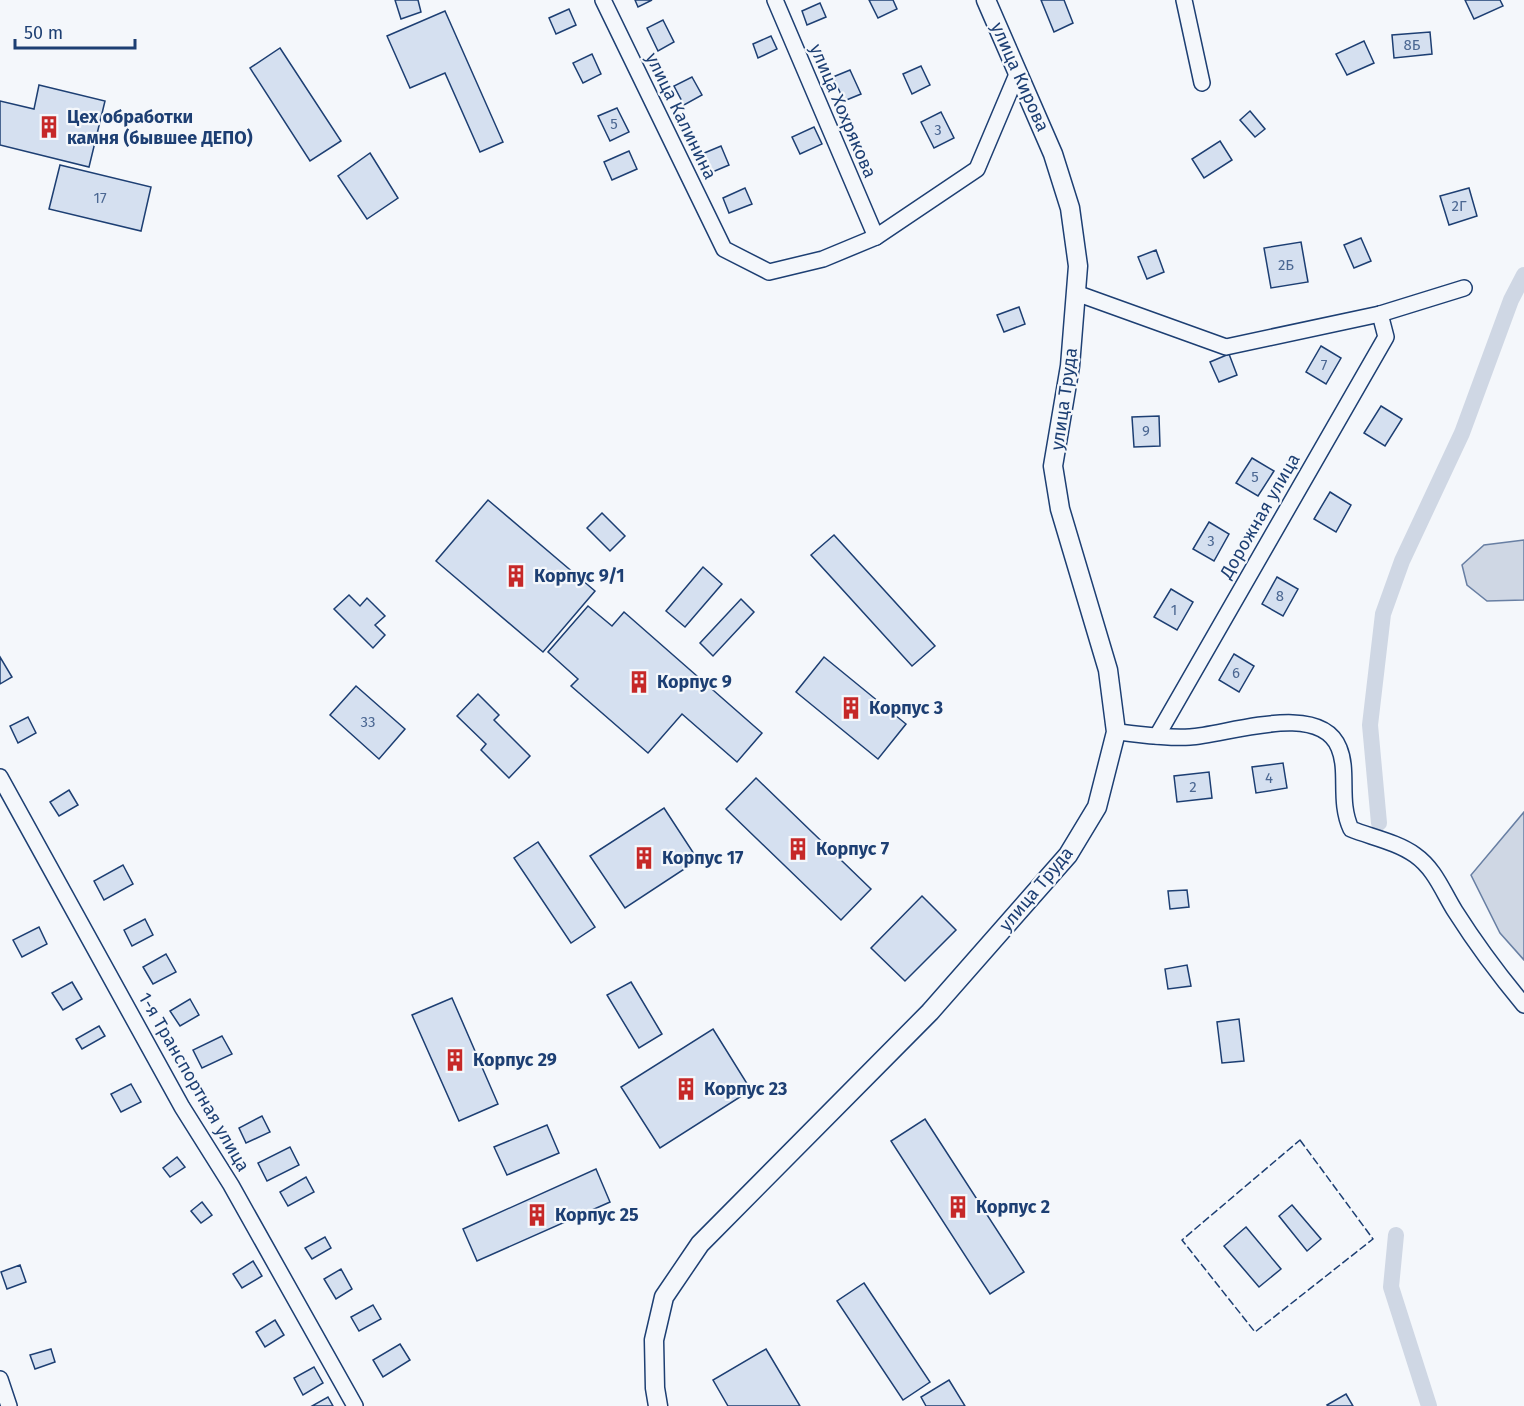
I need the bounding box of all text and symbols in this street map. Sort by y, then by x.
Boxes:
scale bar [15,12,135,50]
street label: улица Кирова [986,19,1054,135]
text: 50 m [24,22,63,44]
house number: 8Б [1404,36,1421,54]
street label: улица Хохрякова [805,41,881,181]
street label: улица Калинина [641,49,721,183]
place label: Цех обработки камня (бывшее ДЕПО) [67,106,253,149]
building icon: Цех обработки камня (бывшее ДЕПО) [36,114,62,140]
house number: 5 [610,115,618,133]
house number: 3 [934,121,942,139]
house number: 17 [93,189,107,207]
house number: 2Г [1451,197,1467,215]
house number: 2Б [1278,256,1294,274]
street label: улица Труда [1046,346,1082,452]
house number: 7 [1321,356,1328,374]
house number: 9 [1142,422,1150,440]
street label: Дорожная улица [1215,450,1305,583]
house number: 5 [1251,468,1259,486]
house number: 3 [1207,532,1215,550]
building icon: Корпус 9/1 [503,563,529,589]
place label: Корпус 9/1 [534,565,625,587]
house number: 8 [1276,587,1284,605]
house number: 1 [1171,601,1177,619]
house number: 6 [1232,664,1240,682]
building icon: Корпус 9 [626,669,652,695]
place label: Корпус 9 [657,671,732,693]
building icon: Корпус 3 [838,695,864,721]
place label: Корпус 3 [869,697,943,719]
house number: 33 [361,713,375,731]
house number: 4 [1265,769,1273,787]
house number: 2 [1189,778,1197,796]
building icon: Корпус 7 [785,836,811,862]
place label: Корпус 7 [816,838,890,860]
street label: улица Труда [994,842,1078,936]
building icon: Корпус 17 [631,845,657,871]
place label: Корпус 17 [662,847,744,869]
street label: 1-я Транспортная улица [134,989,254,1175]
building icon: Корпус 29 [442,1047,468,1073]
place label: Корпус 29 [473,1049,557,1071]
building icon: Корпус 23 [673,1076,699,1102]
place label: Корпус 23 [704,1078,787,1100]
building icon: Корпус 2 [945,1194,971,1220]
place label: Корпус 2 [976,1196,1050,1218]
building icon: Корпус 25 [524,1202,550,1228]
place label: Корпус 25 [555,1204,639,1226]

